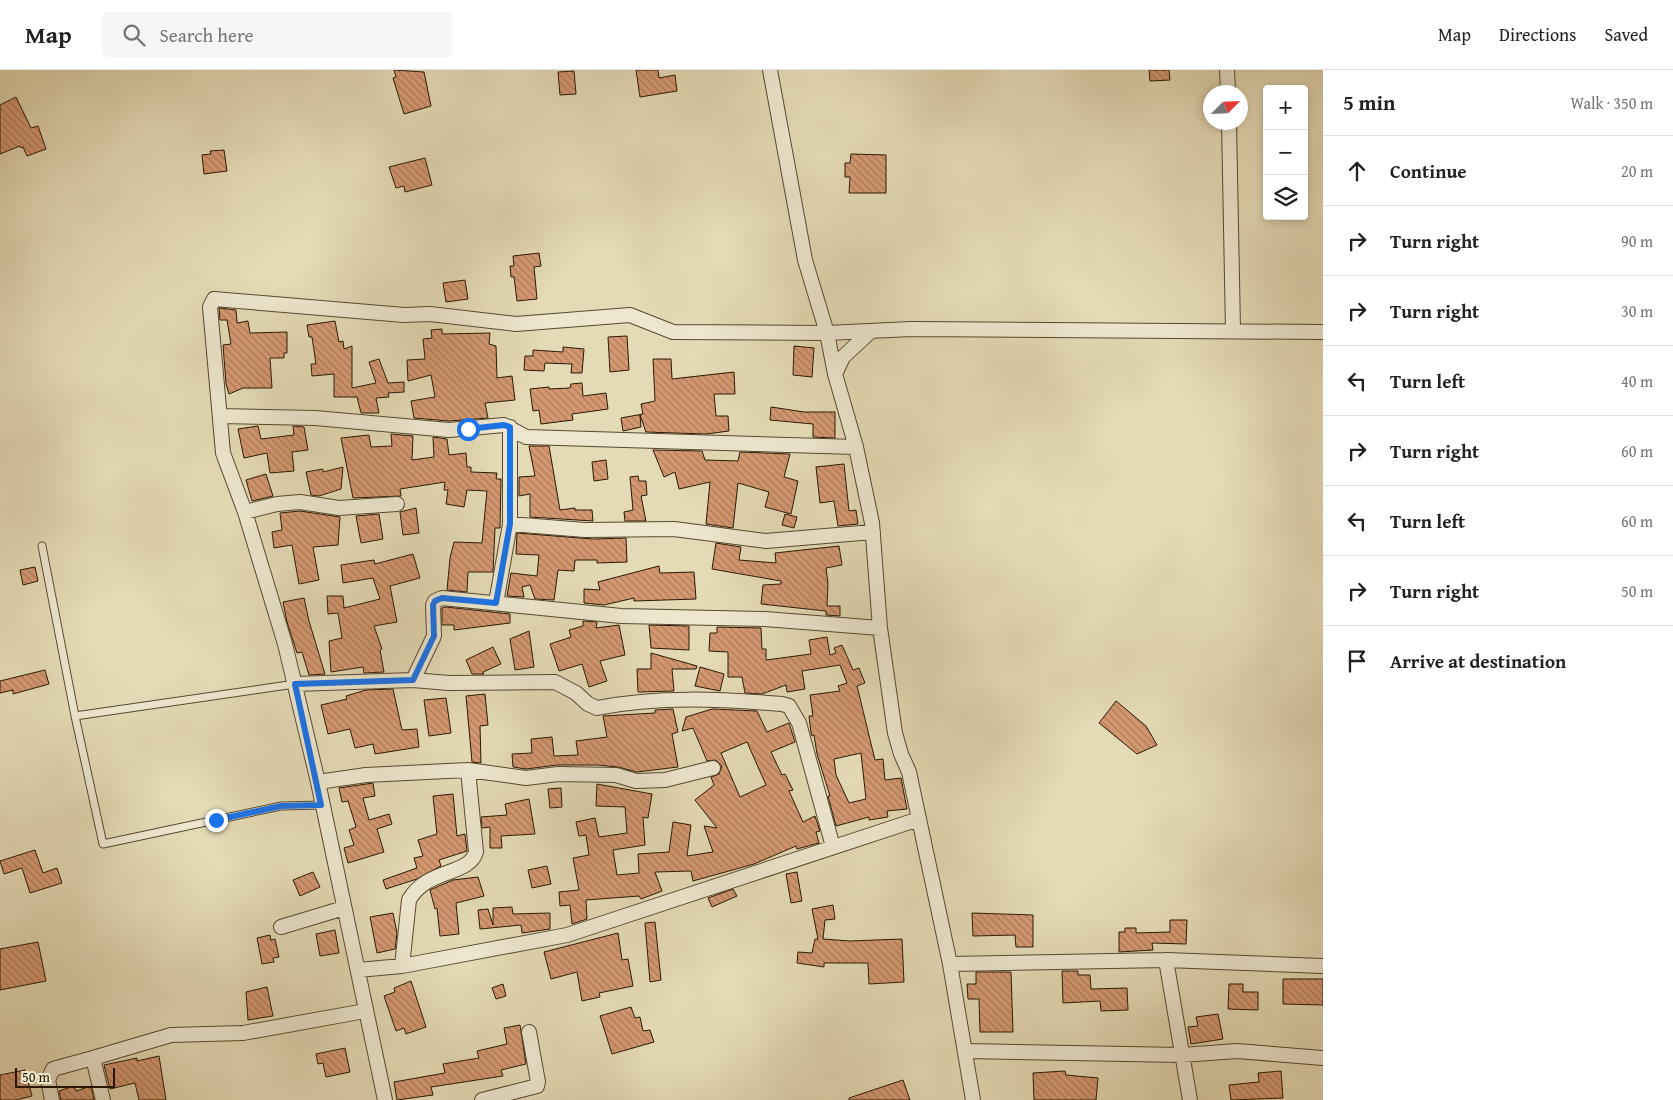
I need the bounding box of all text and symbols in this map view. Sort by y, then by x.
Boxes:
search box [102,12,452,57]
text: Map [25,17,72,52]
icon: search [120,21,148,49]
text: Search here [160,21,253,49]
text: Map [1438,21,1471,48]
text: Directions [1499,21,1576,48]
text: Saved [1604,21,1648,48]
north arrow [1203,85,1248,130]
map controls [1263,85,1308,220]
button: + [1263,85,1308,130]
text: 5 min [1343,87,1395,118]
text: Walk · 350 m [1570,91,1653,115]
button: − [1263,130,1308,175]
icon: ahead [1343,157,1371,185]
text: Continue [1390,157,1467,185]
text: 20 m [1621,159,1653,183]
button: layers [1263,175,1308,220]
icon: right [1343,227,1371,255]
text: Turn right [1390,227,1479,255]
text: 90 m [1621,229,1653,253]
icon: right [1343,297,1371,325]
text: Turn right [1390,297,1479,325]
text: 30 m [1621,299,1653,323]
icon: left [1343,367,1371,395]
text: Turn left [1390,367,1465,395]
text: 40 m [1621,369,1653,393]
route start [457,418,480,441]
icon: right [1343,437,1371,465]
text: Turn right [1390,437,1479,465]
text: 60 m [1621,439,1653,463]
icon: left [1343,507,1371,535]
text: Turn left [1390,507,1465,535]
text: 60 m [1621,509,1653,533]
icon: right [1343,577,1371,605]
text: Turn right [1390,577,1479,605]
text: 50 m [1621,579,1653,603]
icon: arrive [1343,647,1371,675]
text: Arrive at destination [1390,647,1566,675]
route end [205,809,228,832]
scale bar [15,1065,115,1088]
text: 50 m [22,1067,50,1087]

